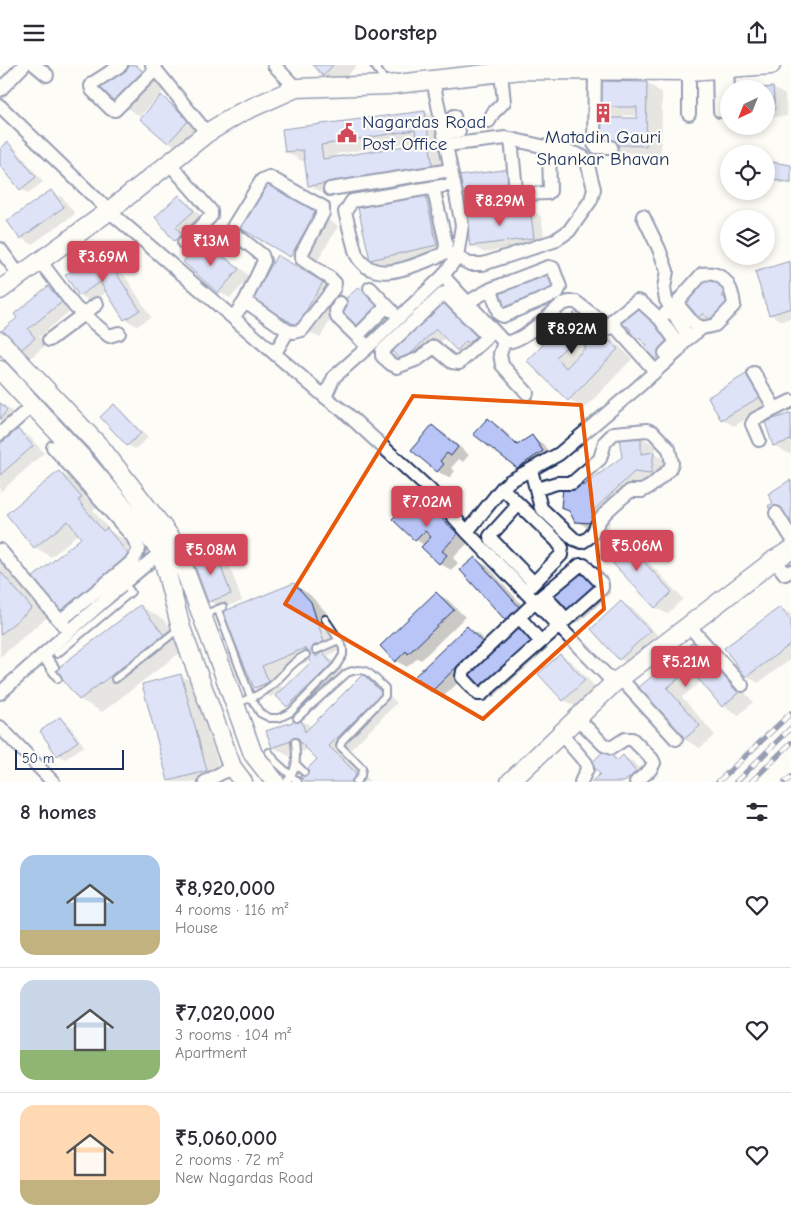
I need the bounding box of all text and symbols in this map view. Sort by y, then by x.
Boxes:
icon: menu [20,19,48,47]
icon: share [743,19,771,47]
text: Doorstep [354,20,437,46]
north arrow [720,80,775,135]
map controls [720,80,775,265]
building icon: Matadin Gauri Shankar Bhavan [592,102,614,124]
place label: Nagardas Road Post Office [362,111,486,155]
public building icon: Nagardas Road Post Office [336,122,358,144]
place label: Matadin Gauri Shankar Bhavan [536,126,670,170]
button: locate [720,145,775,200]
pin: ₹8.29M [459,185,541,227]
text: ₹8.29M [475,192,525,210]
button: layers [720,210,775,265]
pin: ₹13M [181,225,241,267]
text: ₹13M [193,232,229,250]
pin: ₹3.69M [62,241,144,283]
text: ₹3.69M [78,248,128,266]
pin: ₹8.92M [531,313,613,355]
text: ₹8.92M [547,320,597,338]
pin: ₹7.02M [386,485,468,528]
text: ₹7.02M [402,493,452,511]
pin: ₹5.06M [596,529,678,572]
pin: ₹5.08M [170,533,252,576]
text: ₹5.06M [612,537,662,555]
text: ₹5.08M [186,541,236,559]
pin: ₹5.21M [645,645,727,688]
text: ₹5.21M [662,653,710,671]
scale bar [15,747,124,770]
text: 50 m [22,750,54,767]
icon: filters [743,798,771,826]
text: 8 homes [20,800,96,824]
icon: home [60,875,120,935]
text: ₹8,920,000 [175,876,275,900]
icon: heart [743,891,771,919]
text: 4 rooms · 116 m² [175,901,288,919]
text: House [175,919,218,937]
icon: home [60,1000,120,1060]
text: ₹7,020,000 [175,1001,275,1025]
icon: heart [743,1016,771,1044]
text: 3 rooms · 104 m² [175,1026,291,1044]
text: Apartment [175,1044,247,1062]
icon: home [60,1125,120,1185]
text: ₹5,060,000 [175,1126,277,1150]
icon: heart [743,1141,771,1169]
text: 2 rooms · 72 m² [175,1151,284,1169]
text: New Nagardas Road [175,1169,313,1187]

